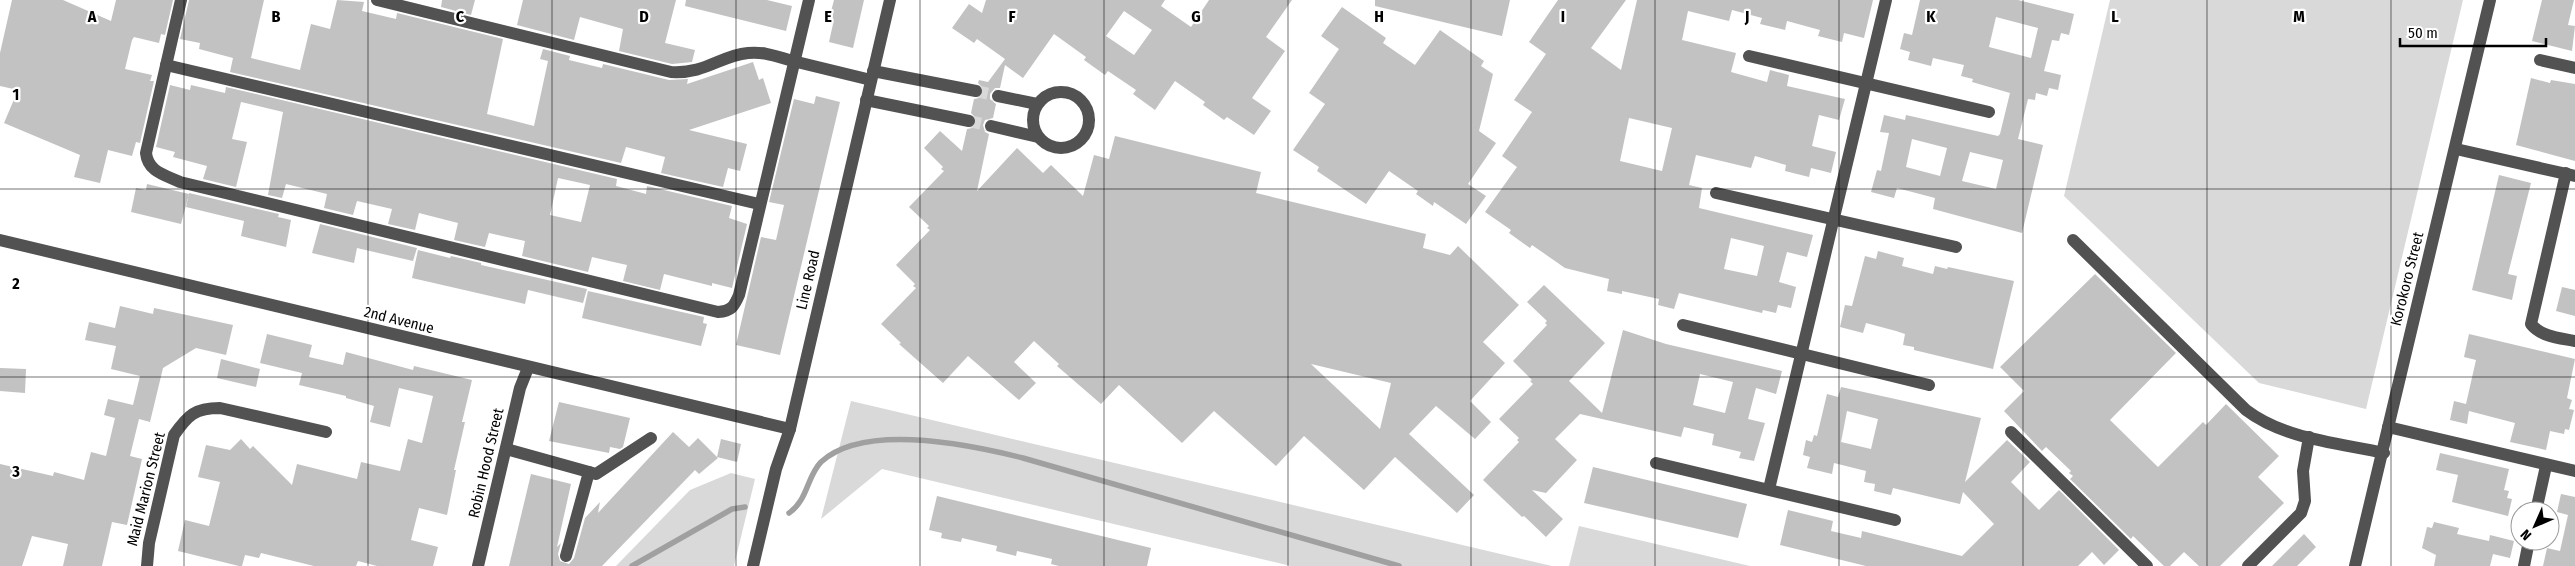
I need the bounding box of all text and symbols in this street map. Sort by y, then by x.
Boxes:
text: A [87,7,97,26]
text: B [272,7,281,26]
text: C [456,7,465,26]
text: D [639,7,649,26]
text: E [824,7,832,26]
text: F [1008,7,1016,26]
text: G [1191,7,1201,26]
text: H [1374,7,1384,26]
text: I [1561,7,1565,26]
text: J [1744,7,1749,26]
text: K [1926,7,1936,26]
text: L [2111,7,2119,26]
text: M [2293,7,2305,26]
scale bar [2400,15,2546,47]
text: 50 m [2408,24,2438,42]
text: 1 [13,85,19,104]
street label: Korokoro Street [2387,230,2427,328]
street label: Line Road [792,249,824,311]
text: 2 [11,274,20,293]
street label: 2nd Avenue [362,303,436,337]
street label: Robin Hood Street [465,406,507,520]
street label: Maid Marion Street [123,430,169,548]
text: 3 [11,462,20,481]
north arrow [2510,501,2560,551]
text: N [2517,526,2535,544]

